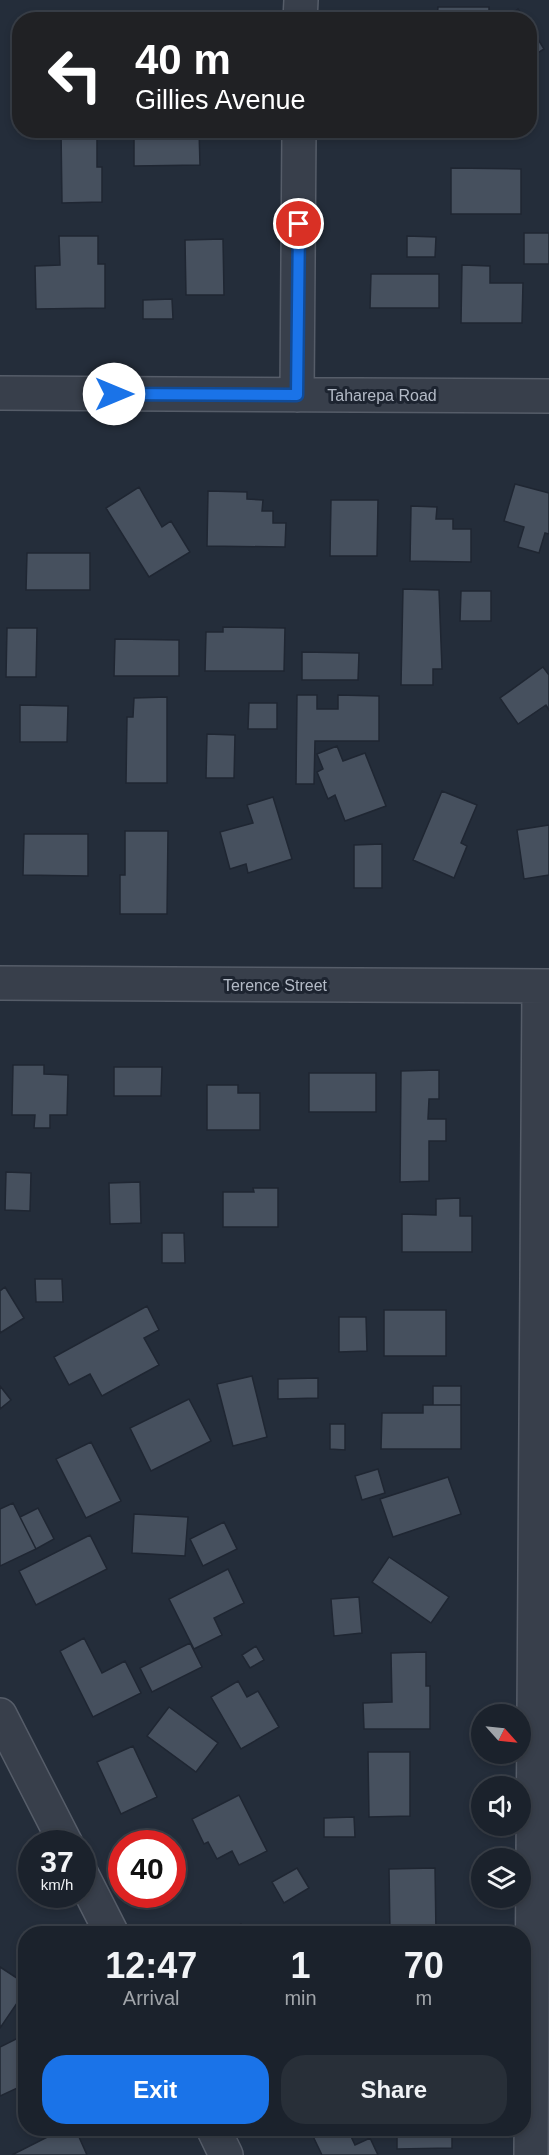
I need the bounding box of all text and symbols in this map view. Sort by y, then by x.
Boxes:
icon: left [36,36,114,114]
text: 40 m [135,36,231,83]
text: Gillies Avenue [135,85,306,115]
pin [273,198,324,249]
icon: arrive [282,207,315,240]
position arrow [82,362,146,426]
street label: Taharepa Road [327,387,437,404]
street label: Terence Street [223,977,328,994]
north arrow [471,1704,531,1764]
map controls [471,1704,531,1908]
button: sound [471,1776,531,1836]
speed limit sign: 40 [108,1830,186,1908]
text: 37 [40,1845,74,1878]
button: layers [471,1848,531,1908]
text: km/h [41,1876,73,1893]
text: 12:47 [105,1945,197,1986]
text: 1 [290,1945,311,1986]
text: 70 [404,1945,444,1986]
text: Arrival [123,1987,180,2009]
text: min [284,1987,317,2009]
text: m [415,1987,432,2009]
button: Exit [42,2055,269,2124]
button: Share [281,2055,507,2124]

